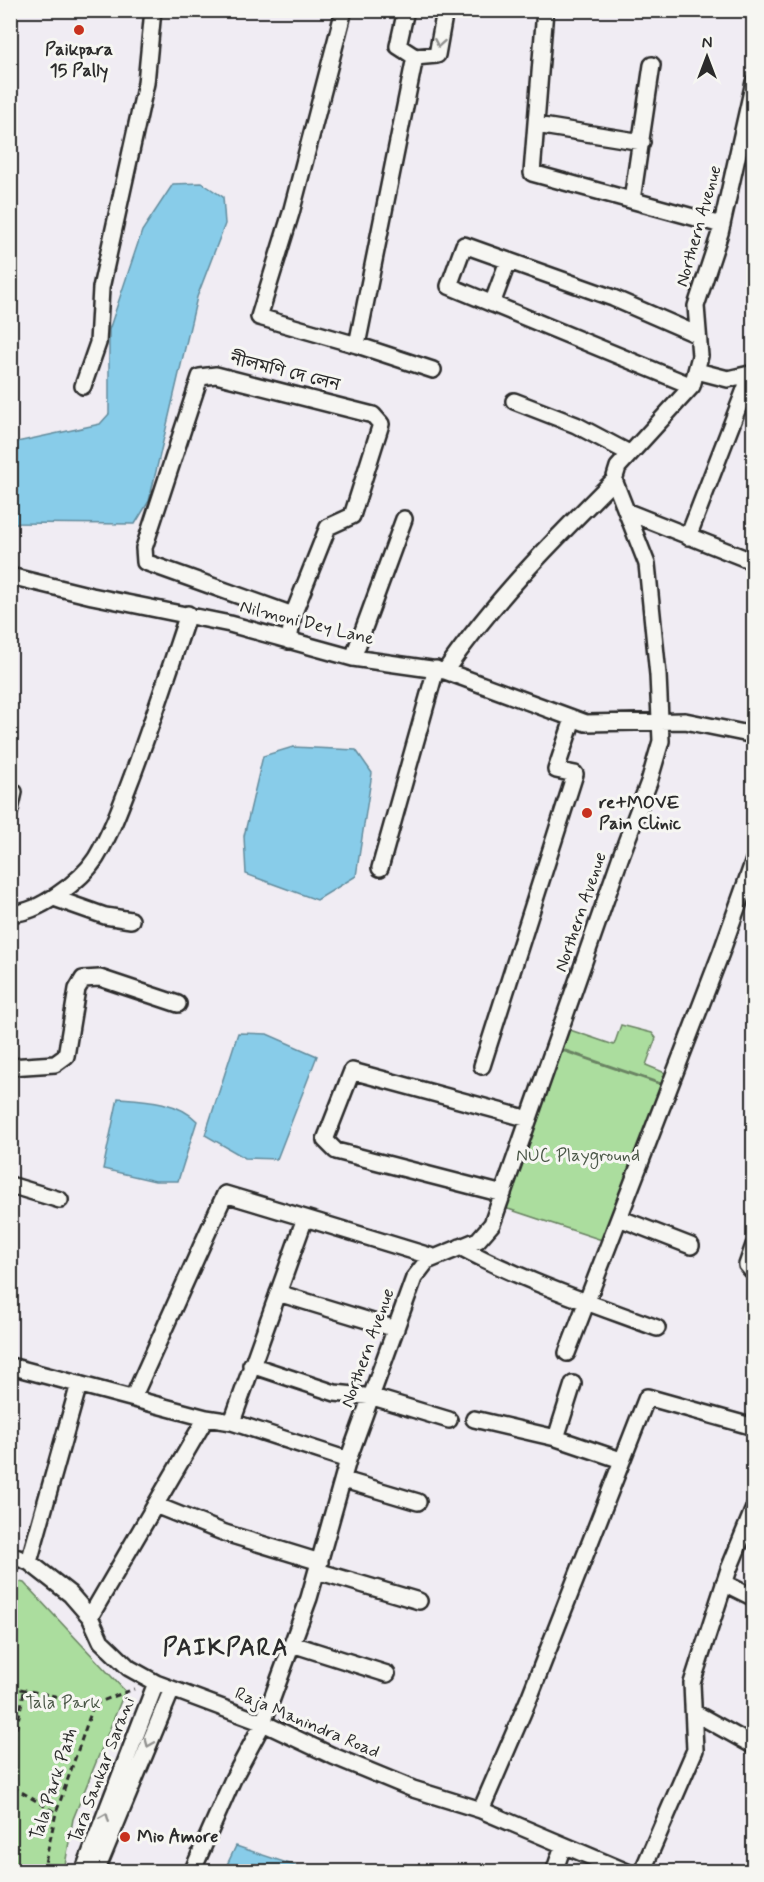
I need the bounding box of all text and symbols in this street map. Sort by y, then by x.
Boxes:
marker: Paikpara 15 Pally [72,23,86,37]
north arrow [677,27,737,87]
text: N [702,33,712,54]
place label: Paikpara 15 Pally [45,38,113,83]
one-way arrow [433,38,446,48]
street label: Northern Avenue [670,162,728,290]
street label: নীলমণি দে লেন [227,347,344,398]
street label: Nilmoni Dey Lane [237,595,377,651]
place label: re+MOVE Pain Clinic [599,791,682,836]
marker: re+MOVE Pain Clinic [580,806,594,820]
street label: Northern Avenue [549,849,613,975]
park label: NUC Playground [516,1144,640,1169]
street label: Northern Avenue [335,1285,401,1411]
district label: PAIKPARA [163,1633,289,1664]
street label: Raja Manindra Road [231,1682,383,1764]
park label: Tala Park [25,1691,101,1715]
street label: Tara Sankar Sarani [63,1693,141,1847]
street label: Tala Park Path [25,1725,83,1843]
one-way arrow [144,1737,156,1748]
one-way arrow [98,1812,110,1823]
place label: Mio Amore [137,1825,218,1849]
marker: Mio Amore [118,1830,132,1844]

